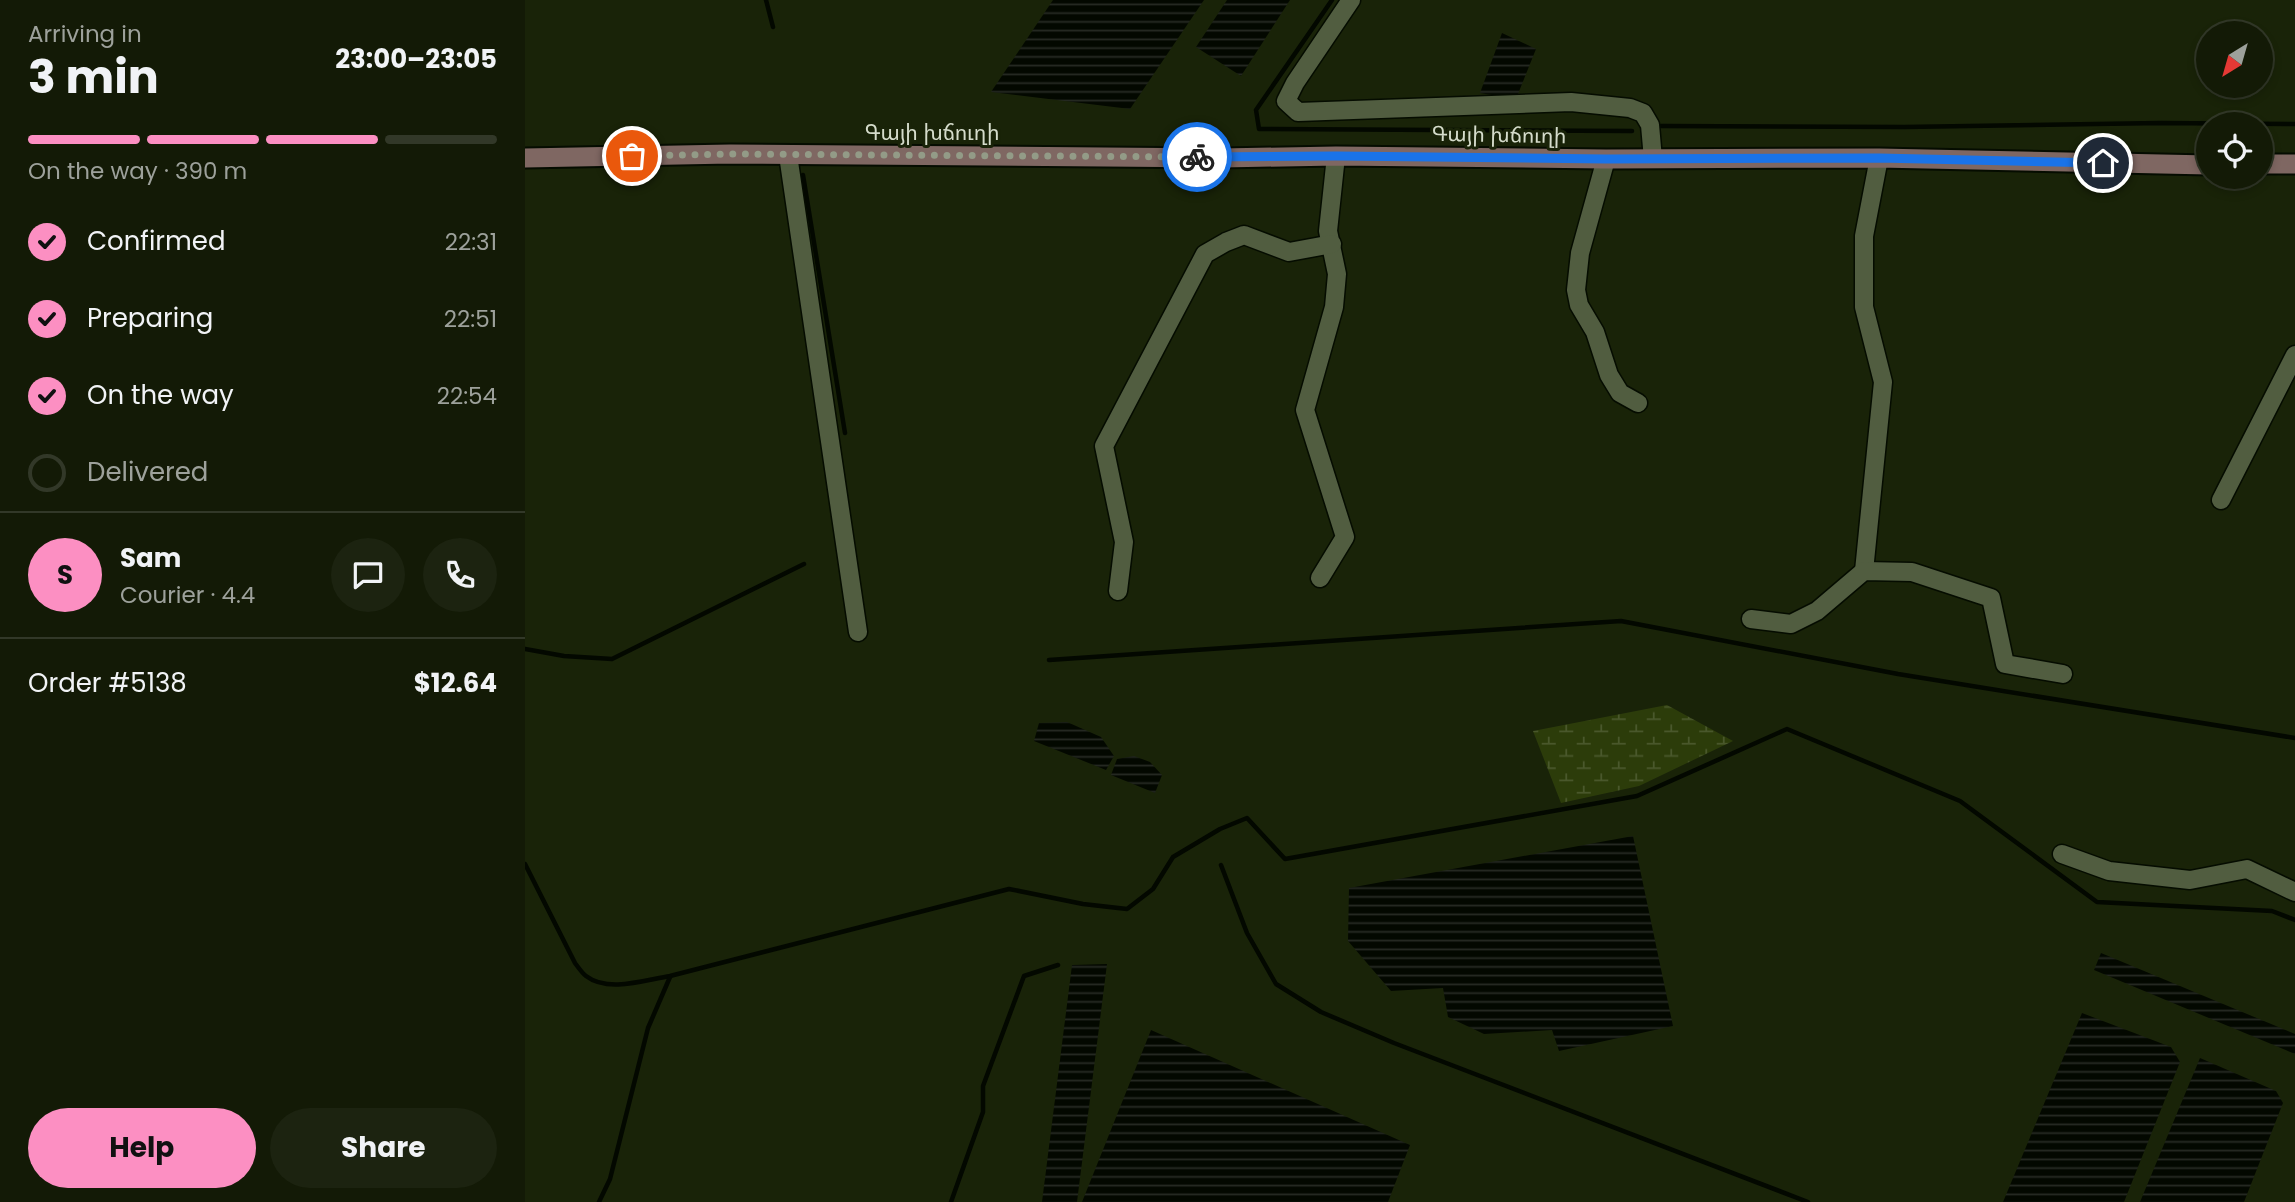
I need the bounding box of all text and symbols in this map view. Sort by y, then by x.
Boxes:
text: Arriving in [28,18,142,50]
north arrow [2196,21,2273,98]
map controls [2196,21,2273,189]
text: 23:00–23:05 [335,41,497,77]
text: 3 min [28,45,159,109]
button: locate [2196,112,2273,189]
street label: Գայի խճուղի [864,118,1000,147]
street label: Գայի խճուղի [1431,119,1567,150]
courier [1162,122,1232,192]
pin [602,126,662,186]
pin [2073,133,2133,193]
icon: bag [613,137,651,175]
icon: bike [1178,138,1216,176]
icon: home [2084,144,2122,182]
text: On the way · 390 m [28,155,247,187]
icon: check [28,223,66,261]
text: Confirmed [87,223,225,259]
text: 22:31 [445,226,497,258]
icon: check [28,300,66,338]
text: Preparing [87,300,213,336]
text: 22:51 [444,303,497,335]
icon: check [28,377,66,415]
text: On the way [87,377,234,413]
text: 22:54 [437,380,497,412]
text: Delivered [87,454,208,490]
button: chat [331,538,405,612]
button: phone [423,538,497,612]
text: Sam [120,540,181,576]
text: S [57,557,73,593]
text: Courier · 4.4 [120,579,255,611]
text: Order #5138 [28,665,187,701]
text: $12.64 [414,665,497,701]
button: Help [28,1108,256,1188]
button: Share [270,1108,497,1188]

